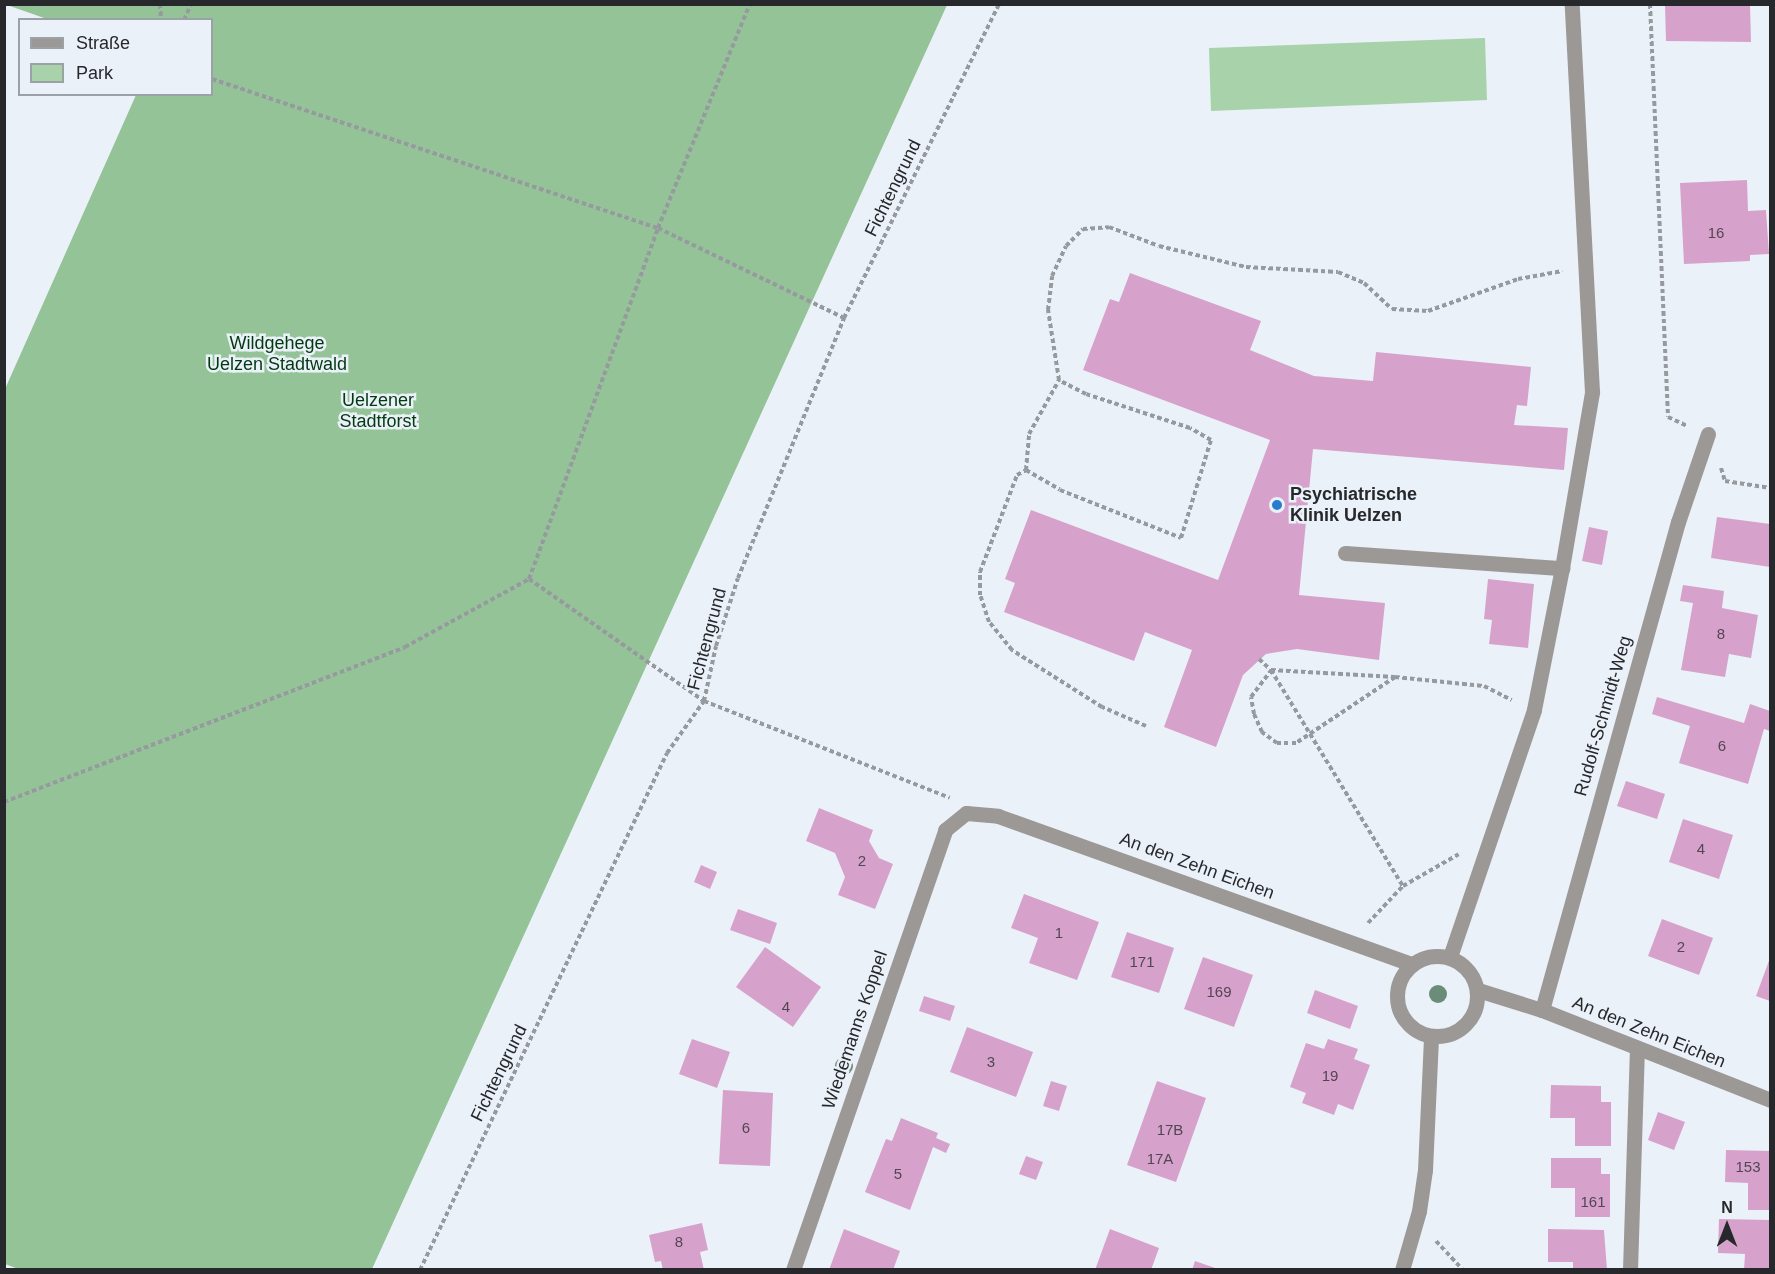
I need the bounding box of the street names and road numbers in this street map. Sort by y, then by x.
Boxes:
street label: Fichtengrund [860,136,926,240]
street label: Fichtengrund [683,585,731,693]
street label: Rudolf-Schmidt-Weg [1570,633,1636,799]
street label: An den Zehn Eichen [1117,828,1277,904]
street label: Wiedemanns Koppel [818,948,892,1112]
street label: An den Zehn Eichen [1569,991,1729,1073]
street label: Fichtengrund [466,1021,532,1125]

